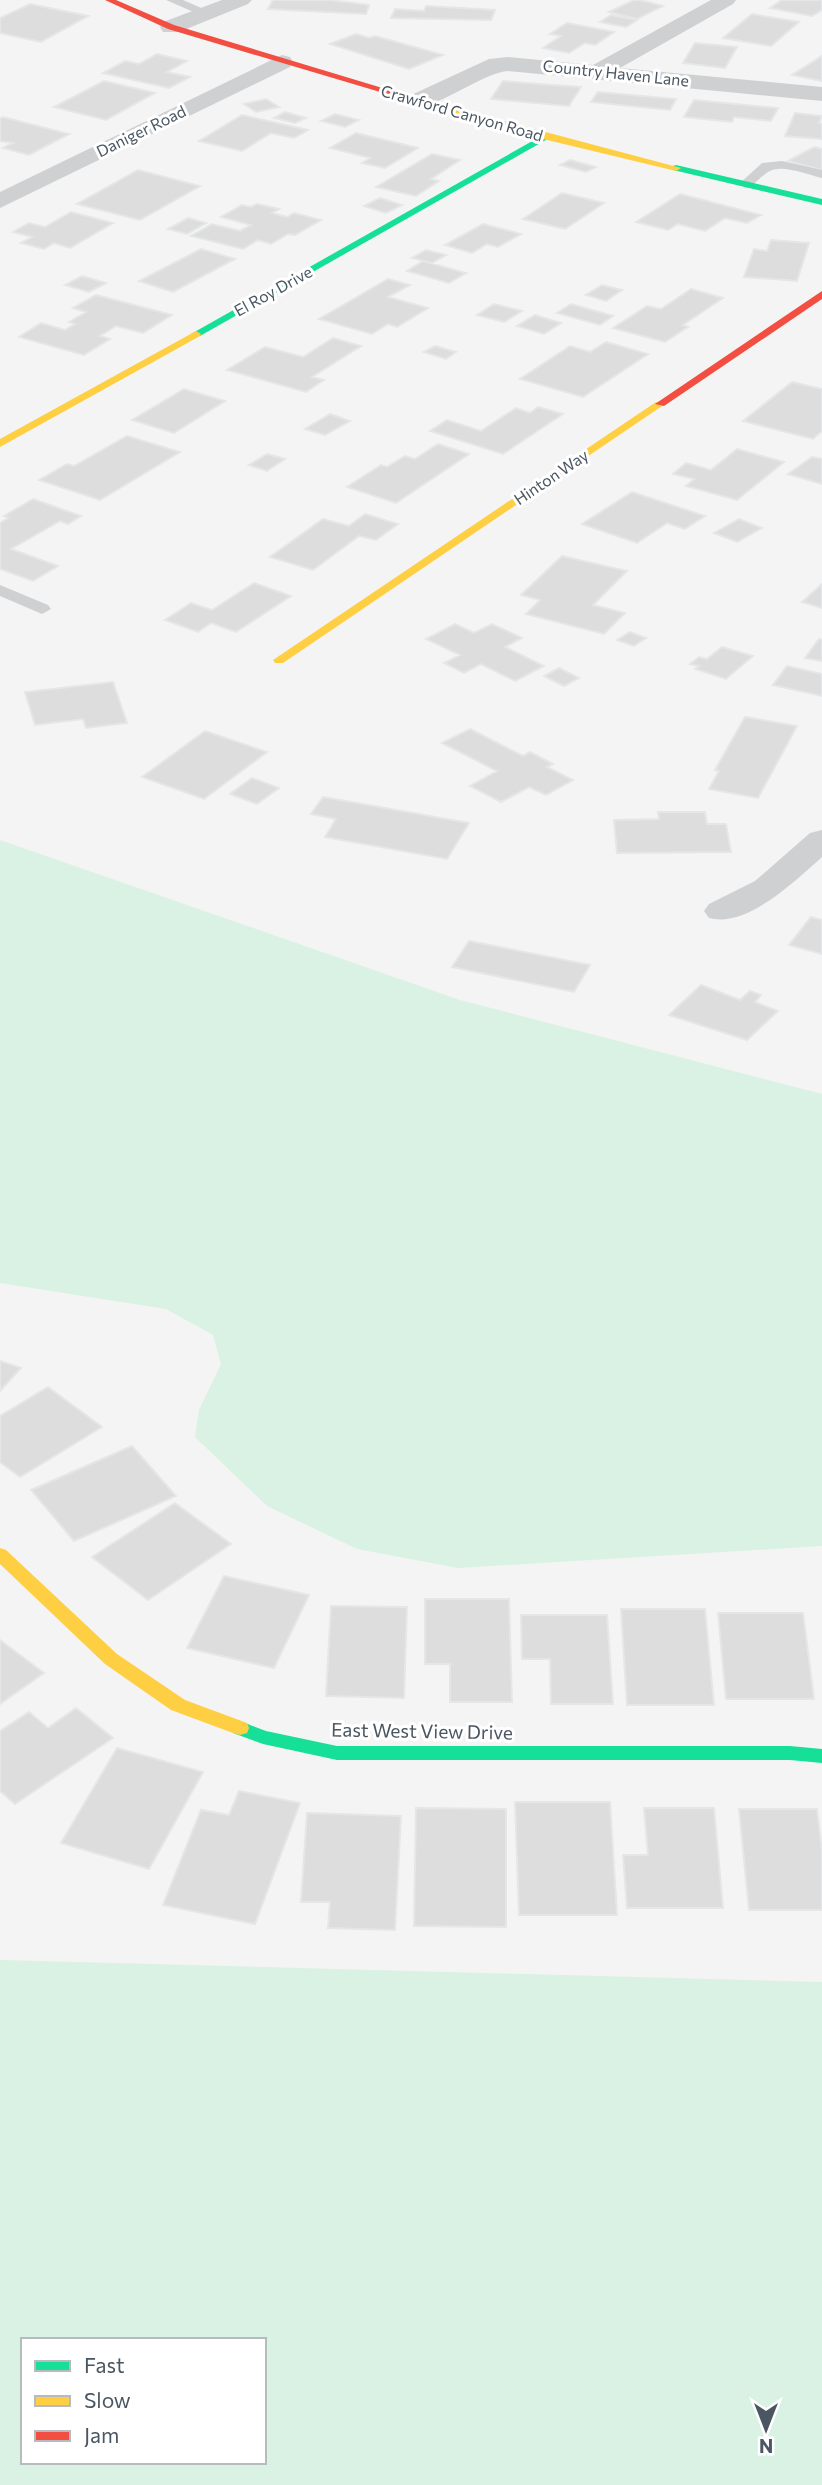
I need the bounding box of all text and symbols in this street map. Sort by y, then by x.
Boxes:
street label: Country Haven Lane [542,55,690,90]
street label: Crawford Canyon Road [379,80,545,145]
street label: Daniger Road [93,101,189,160]
street label: El Roy Drive [231,261,315,320]
street label: Hinton Way [510,445,591,508]
street label: East West View Drive [331,1717,513,1744]
legend [21,2338,266,2464]
text: Fast [84,2352,125,2377]
text: Slow [84,2387,131,2412]
north arrow [731,2394,801,2464]
text: Jam [84,2422,119,2447]
text: N [759,2435,773,2458]

